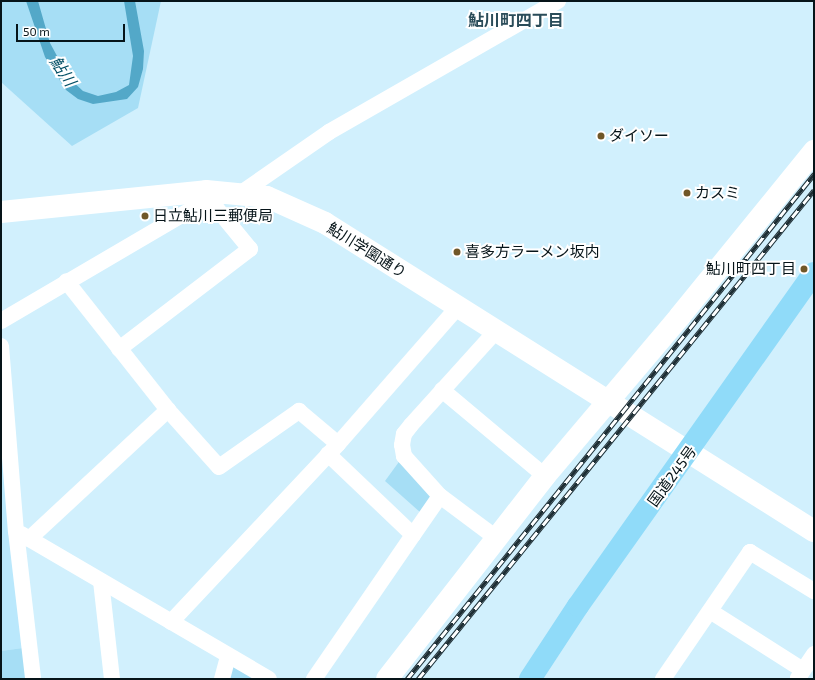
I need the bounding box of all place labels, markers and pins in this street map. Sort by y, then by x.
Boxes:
place label: ダイソー [609,127,669,145]
marker: ダイソー [596,131,606,141]
place label: カスミ [695,184,740,202]
marker: カスミ [682,188,692,198]
place label: 日立鮎川三郵便局 [153,207,273,225]
marker: 日立鮎川三郵便局 [140,211,150,221]
place label: 喜多方ラーメン坂内 [465,243,600,261]
marker: 喜多方ラーメン坂内 [452,247,462,257]
place label: 鮎川町四丁目 [706,260,796,278]
marker: 鮎川町四丁目 [799,264,809,274]

